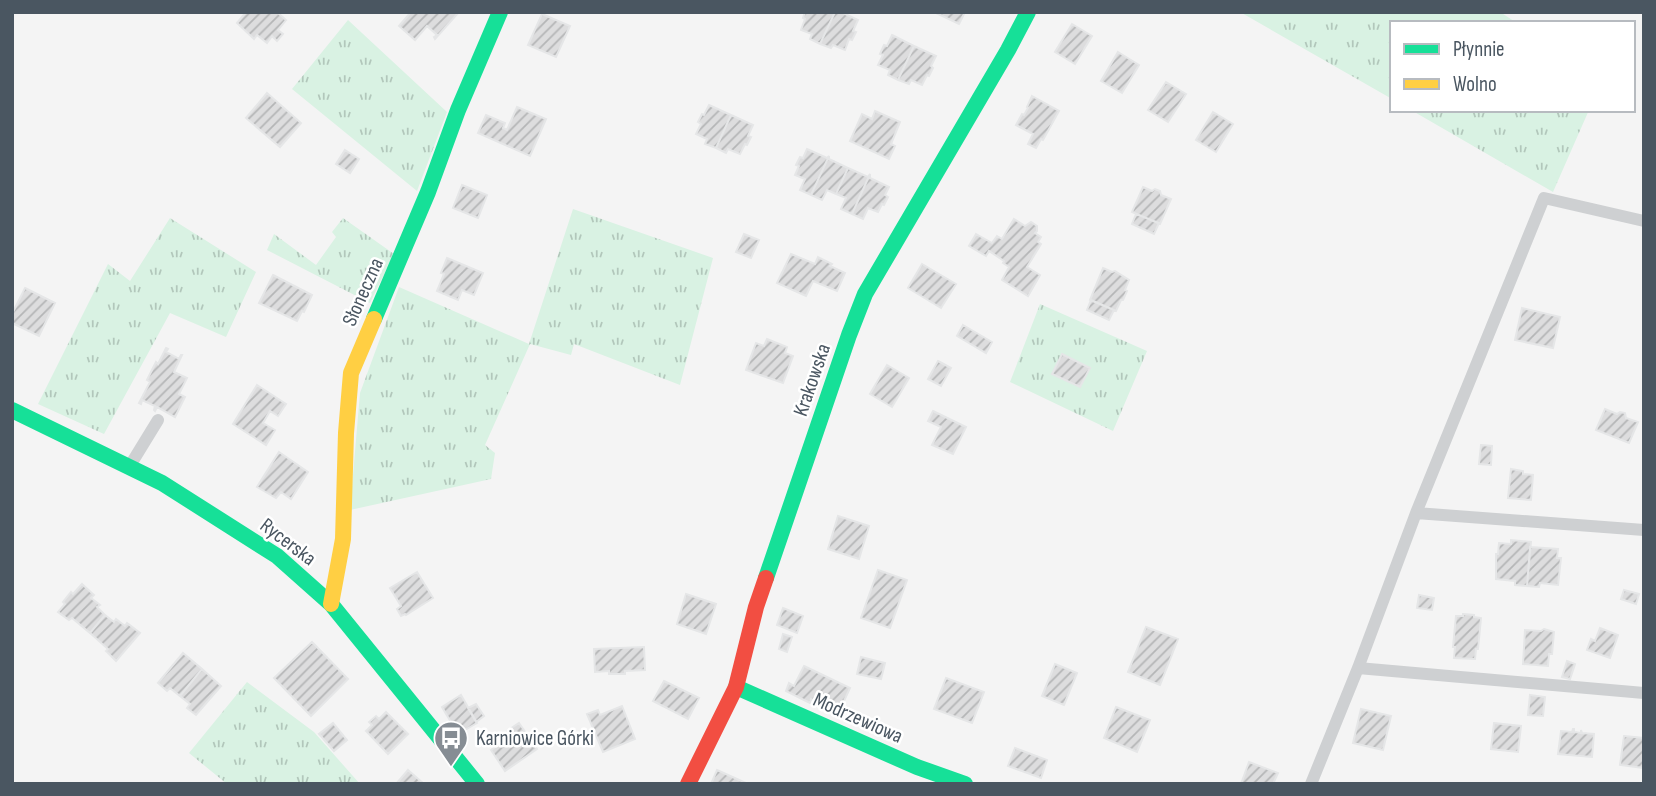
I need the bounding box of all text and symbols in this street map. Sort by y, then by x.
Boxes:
legend [1390,21,1635,112]
text: Płynnie [1453,37,1505,62]
text: Wolno [1453,72,1497,97]
street label: Słoneczna [337,254,389,330]
street label: Krakowska [788,341,836,419]
street label: Rycerska [255,513,321,571]
street label: Modrzewiowa [809,687,907,749]
bus stop icon: Karniowice Górki [432,719,470,768]
place label: Karniowice Górki [476,726,594,751]

